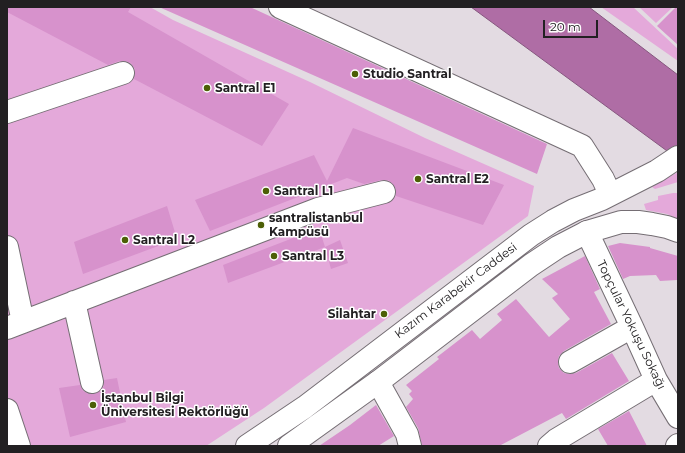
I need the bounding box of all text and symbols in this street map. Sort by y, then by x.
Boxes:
scale bar [545,12,600,38]
text: 20 m [550,19,581,34]
place label: Studio Santral [363,67,452,81]
marker: Studio Santral [350,69,360,79]
place label: Santral E1 [215,81,275,95]
marker: Santral E1 [202,83,212,93]
place label: Santral E2 [426,172,489,186]
marker: Santral E2 [413,174,423,184]
place label: Santral L1 [274,184,333,198]
marker: Santral L1 [261,186,271,196]
place label: santralistanbul Kampüsü [269,211,363,239]
marker: santralistanbul Kampüsü [256,220,266,230]
place label: Santral L2 [133,233,195,247]
marker: Santral L2 [120,235,130,245]
street label: Kazım Karabekir Caddesi [392,240,520,342]
place label: Santral L3 [282,249,344,263]
marker: Santral L3 [269,251,279,261]
street label: Topçular Yokuşu Sokağı [593,258,669,392]
place label: Silahtar [328,307,376,321]
marker: Silahtar [379,309,389,319]
place label: İstanbul Bilgi Üniversitesi Rektörlüğü [101,391,249,419]
marker: İstanbul Bilgi Üniversitesi Rektörlüğü [88,400,98,410]

